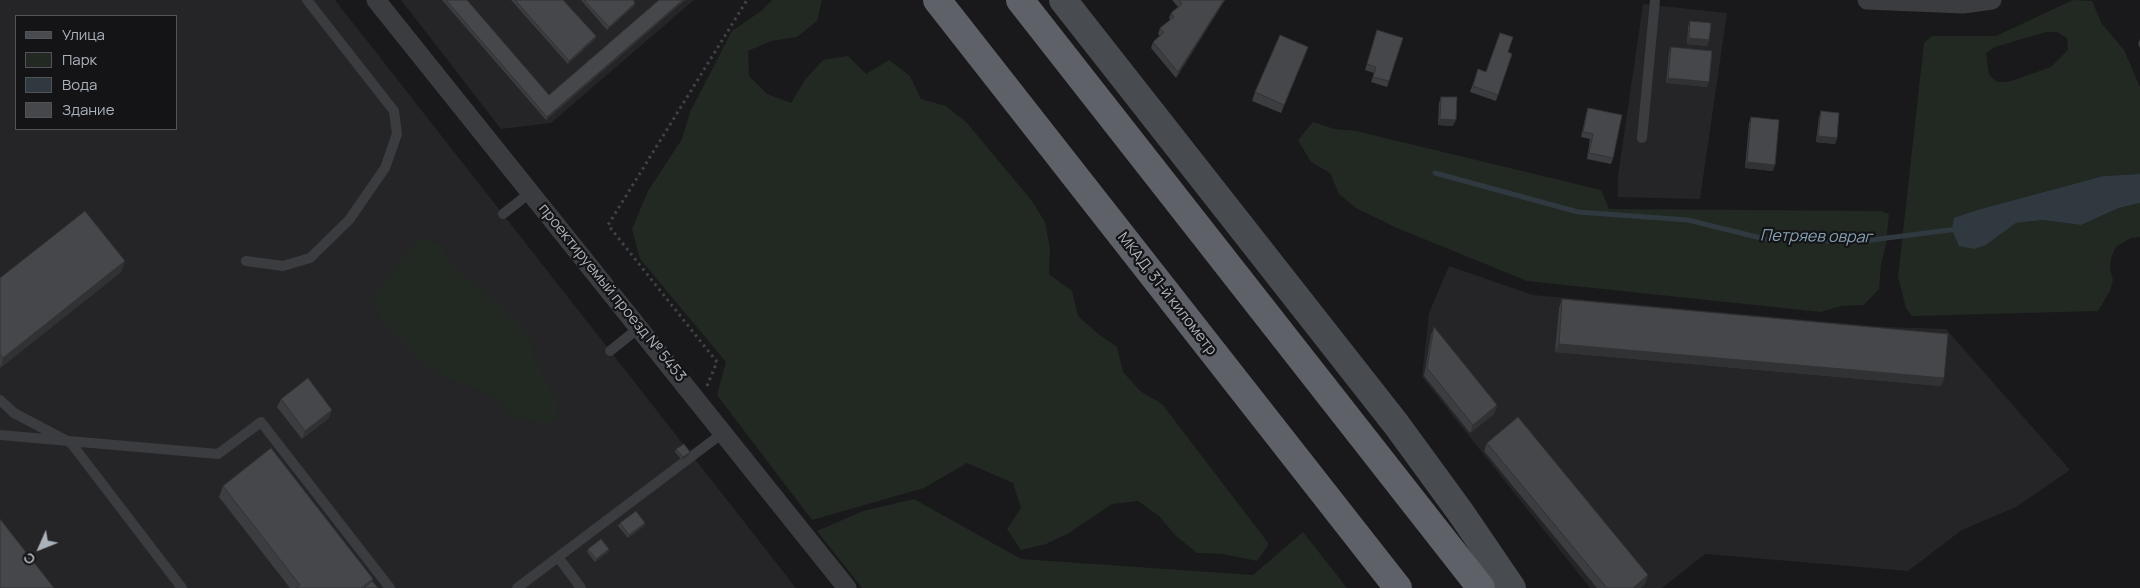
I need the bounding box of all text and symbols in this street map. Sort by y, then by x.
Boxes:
legend [15,15,178,130]
text: Улица [62,24,105,45]
text: Парк [62,49,97,70]
text: Вода [62,74,97,95]
text: Здание [62,99,114,120]
street label: проектируемый проезд № 5453 [535,200,689,386]
water label: Петряев овраг [1760,226,1872,248]
street label: МКАД, 31-й километр [1114,229,1220,359]
north arrow [15,523,65,573]
text: С [18,548,39,569]

